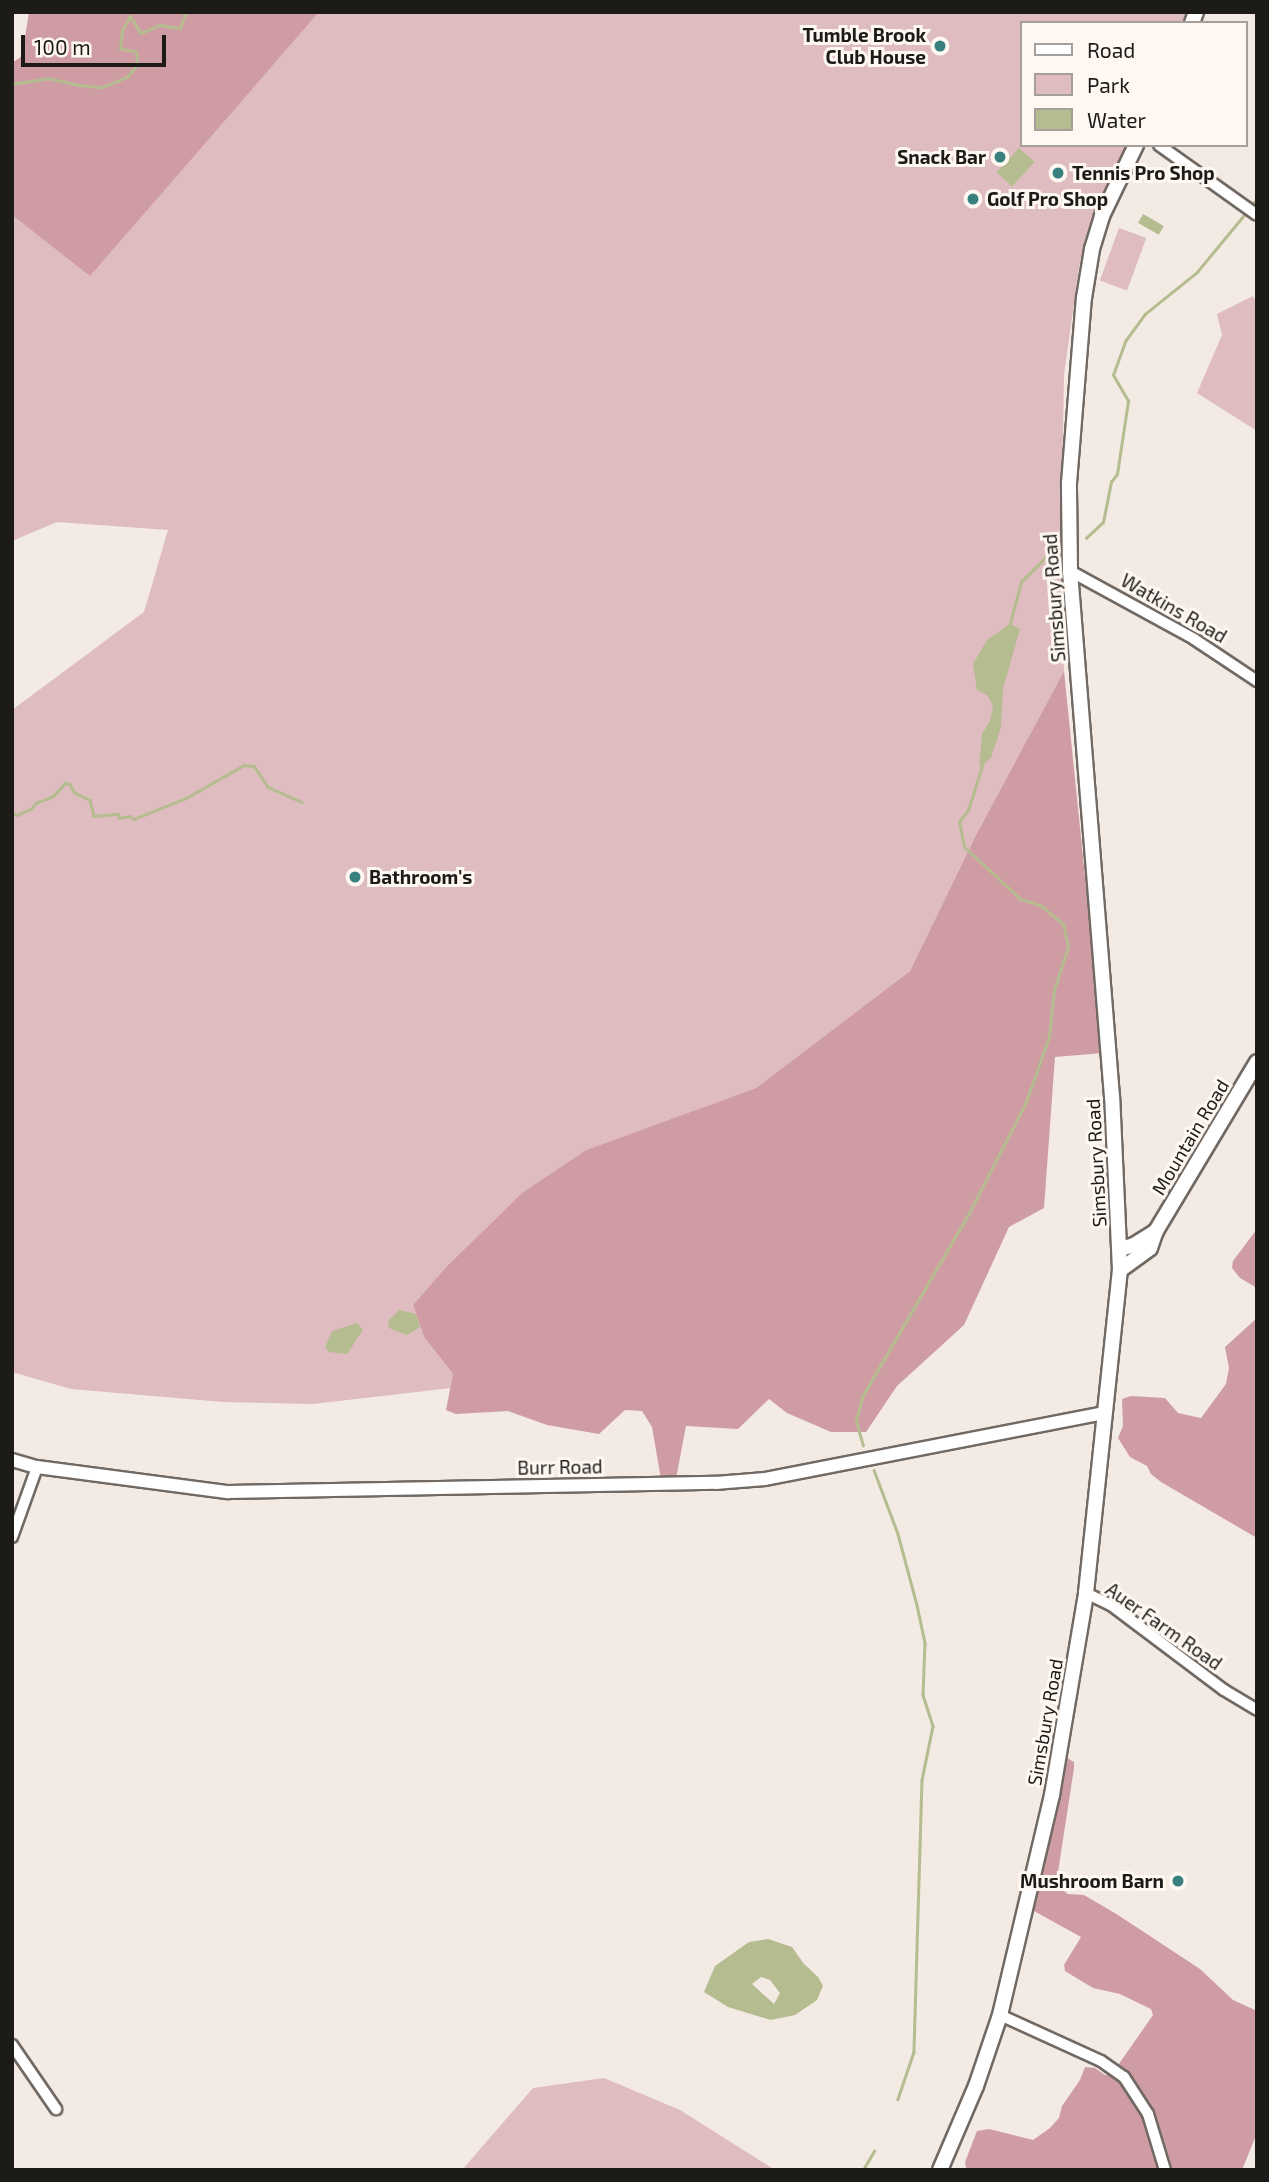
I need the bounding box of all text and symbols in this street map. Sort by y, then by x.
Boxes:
scale bar [24,21,170,65]
legend [1020,21,1248,147]
place label: Tumble Brook Club House [803,24,926,68]
text: 100 m [34,34,91,59]
text: Road [1087,37,1135,62]
marker: Tumble Brook Club House [932,38,948,54]
text: Park [1087,72,1130,97]
text: Water [1087,107,1146,132]
place label: Snack Bar [897,146,986,168]
marker: Snack Bar [992,149,1008,165]
place label: Tennis Pro Shop [1072,162,1215,184]
marker: Tennis Pro Shop [1050,165,1066,181]
place label: Golf Pro Shop [987,188,1109,210]
marker: Golf Pro Shop [965,191,981,207]
street label: Simsbury Road [1038,533,1070,663]
street label: Watkins Road [1117,568,1231,648]
place label: Bathroom's [369,866,472,888]
marker: Bathroom's [347,869,363,885]
street label: Mountain Road [1147,1075,1233,1199]
street label: Simsbury Road [1081,1098,1111,1228]
street label: Burr Road [517,1455,603,1479]
street label: Auer Farm Road [1101,1577,1227,1675]
street label: Simsbury Road [1023,1657,1067,1787]
place label: Mushroom Barn [1020,1870,1164,1892]
marker: Mushroom Barn [1170,1873,1186,1889]

